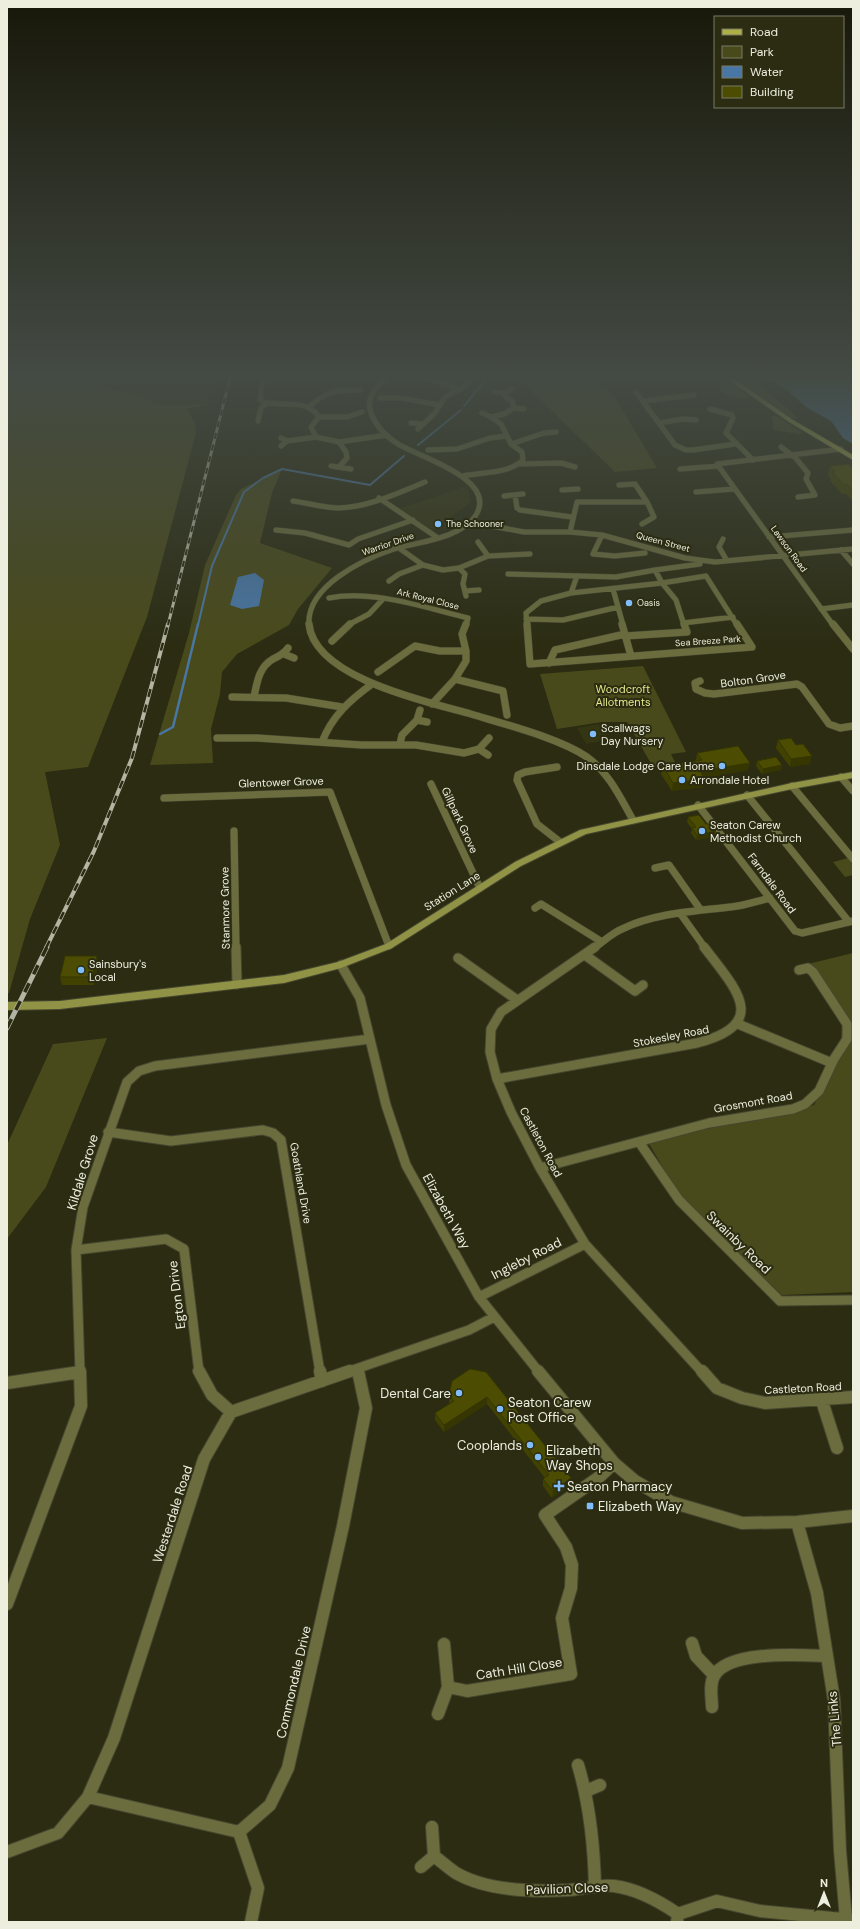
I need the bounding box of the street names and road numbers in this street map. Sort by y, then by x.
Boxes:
street label: Lawson Road [768,523,810,575]
street label: Warrior Drive [360,529,416,559]
street label: Queen Street [635,529,692,555]
street label: Ark Royal Close [396,585,460,613]
street label: Sea Breeze Park [675,633,742,649]
street label: Bolton Grove [719,667,787,691]
street label: Glentower Grove [238,774,324,790]
street label: Gillpark Grove [439,785,481,855]
street label: Farndale Road [745,850,799,916]
street label: Stanmore Grove [217,867,233,949]
street label: Station Lane [421,868,483,914]
street label: Stokesley Road [632,1022,710,1050]
street label: Grosmont Road [713,1088,794,1116]
street label: Castleton Road [517,1104,565,1180]
street label: Kildale Grove [63,1132,102,1212]
street label: Goathland Drive [287,1141,315,1225]
street label: Elizabeth Way [419,1170,474,1252]
street label: Swainby Road [703,1207,775,1277]
street label: Ingleby Road [488,1233,564,1283]
street label: Egton Drive [164,1260,189,1330]
street label: Castleton Road [764,1379,842,1397]
street label: Westerdale Road [149,1463,196,1565]
street label: Commondale Drive [272,1624,315,1740]
street label: Cath Hill Close [475,1653,564,1684]
street label: The Links [824,1690,845,1747]
street label: Pavilion Close [525,1879,609,1898]

